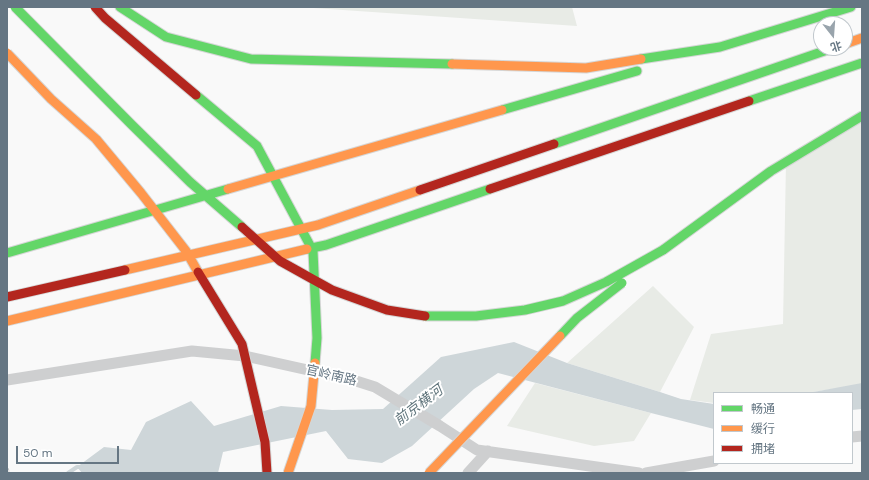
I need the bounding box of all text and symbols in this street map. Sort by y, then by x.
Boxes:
north arrow [813,16,853,56]
text: 北 [829,38,844,55]
street label: 官岭南路 [304,363,358,389]
water label: 前京横河 [392,382,446,430]
legend [713,392,853,464]
text: 畅通 [751,401,775,417]
text: 缓行 [751,421,775,437]
scale bar [18,438,121,464]
text: 拥堵 [751,441,775,457]
text: 50 m [23,445,52,461]

